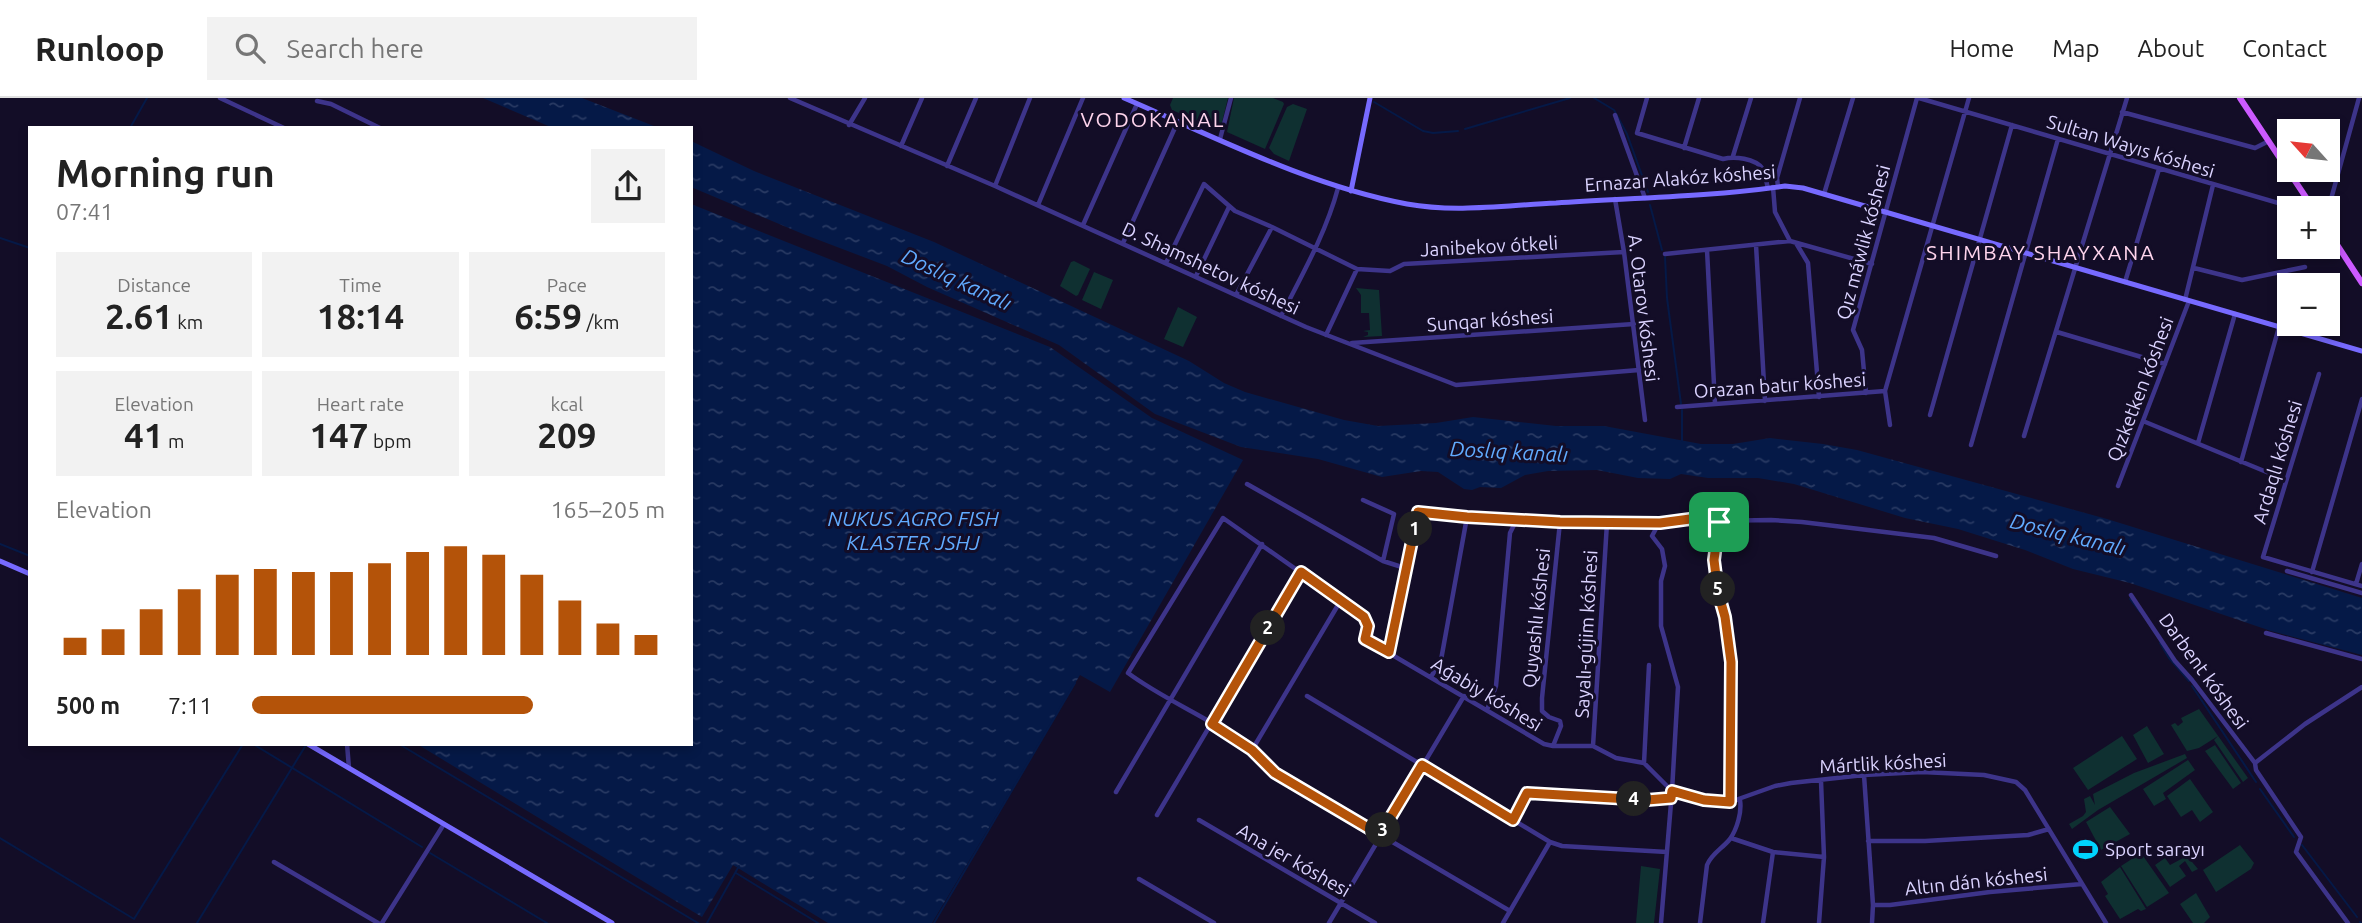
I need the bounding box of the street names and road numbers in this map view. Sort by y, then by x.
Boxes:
street label: Sultan Wayıs kóshesi [2044,110,2218,182]
street label: Ernazar Alakóz kóshesi [1584,160,1776,196]
street label: Qız máwlik kóshesi [1832,162,1894,322]
street label: D. Shamshetov kóshesi [1119,217,1303,319]
street label: Janibekov ótkeli [1419,231,1559,261]
street label: A. Otarov kóshesi [1624,233,1664,383]
street label: Sunqar kóshesi [1426,305,1554,335]
street label: Qızketken kóshesi [2102,314,2178,464]
street label: Orazan batır kóshesi [1693,368,1867,402]
street label: Ardaqlı kóshesi [2248,397,2306,527]
street label: Quyashlı kóshesi [1518,547,1554,689]
street label: Sayalı-gújim kóshesi [1571,549,1601,719]
street label: Darbent kóshesi [2155,609,2253,733]
street label: Aǵabiy kóshesi [1428,652,1546,736]
street label: Mártlik kóshesi [1819,749,1947,777]
street label: Ana jer kóshesi [1234,819,1354,901]
street label: Altın dán kóshesi [1904,863,2048,899]

